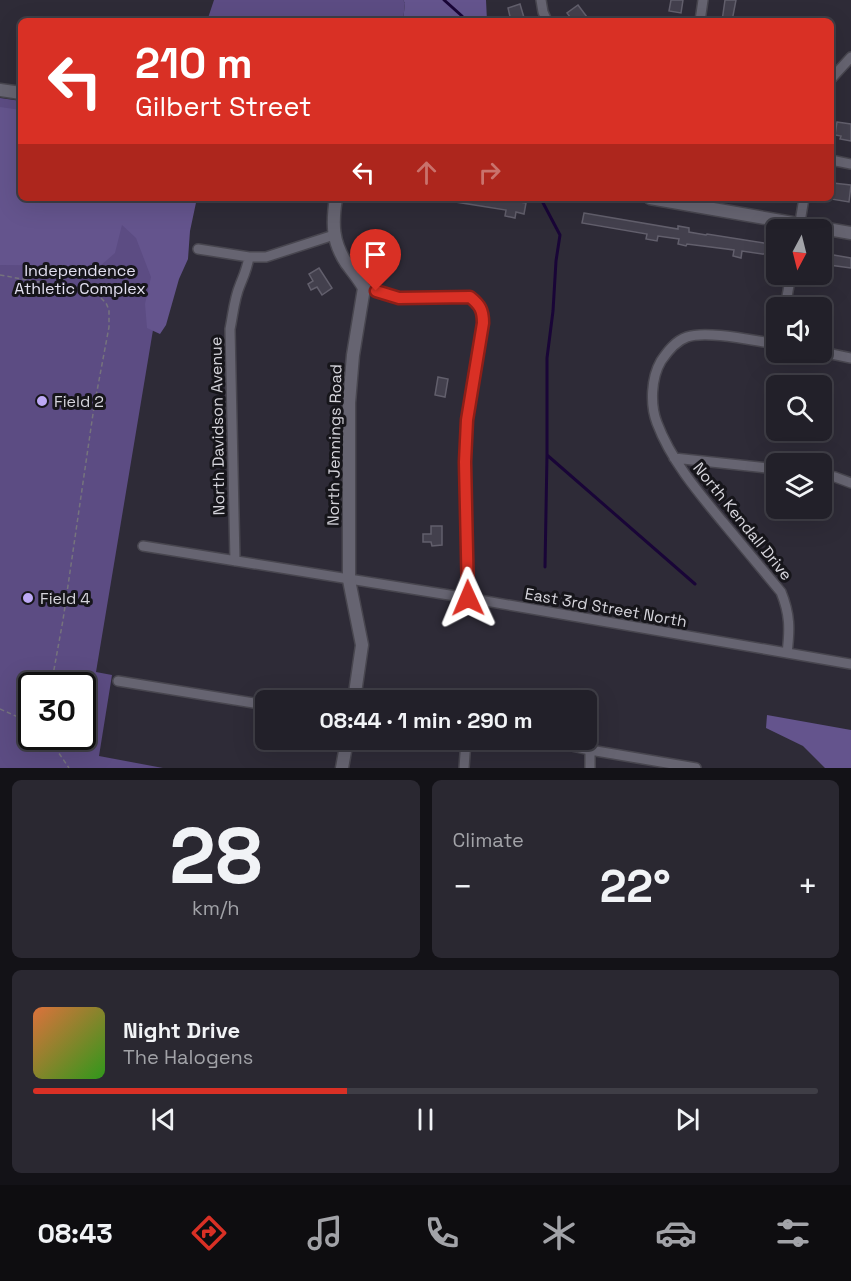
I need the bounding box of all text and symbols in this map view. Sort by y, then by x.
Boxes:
text: 210 m [135,37,253,90]
icon: left [36,42,114,120]
text: Gilbert Street [135,89,311,124]
icon: left [347,156,380,189]
icon: ahead [410,156,443,189]
icon: right [473,156,506,189]
north arrow [766,219,832,285]
map controls [766,219,832,519]
pin [350,229,401,291]
icon: arrive [359,238,392,271]
park label: Independence Athletic Complex [14,260,146,299]
button: sound [766,297,832,363]
street label: North Davidson Avenue [205,337,230,515]
street label: North Jennings Road [323,364,346,526]
button: search [766,375,832,441]
place label: Field 2 [54,391,104,412]
marker: Field 2 [35,394,49,408]
button: layers [766,453,832,519]
street label: North Kendall Drive [688,458,797,585]
position arrow [436,566,500,630]
street label: East 3rd Street North [523,583,689,632]
place label: Field 4 [40,588,90,609]
marker: Field 4 [21,591,35,605]
speed limit sign: 30 [18,672,96,750]
text: 08:44 · 1 min · 290 m [320,706,532,734]
text: 28 [169,806,262,906]
text: Climate [453,827,524,853]
text: 22° [600,858,671,915]
text: − [453,866,473,908]
text: + [798,866,818,908]
text: km/h [192,895,240,921]
text: Night Drive [123,1016,240,1044]
text: The Halogens [123,1044,253,1070]
icon: previous [147,1103,180,1136]
icon: pause [409,1103,442,1136]
icon: next [671,1103,704,1136]
icon: directions [188,1212,230,1254]
icon: music [304,1212,346,1254]
icon: phone [421,1212,463,1254]
icon: climate [538,1212,580,1254]
icon: car [655,1212,697,1254]
icon: filters [772,1212,814,1254]
text: 08:43 [37,1216,113,1251]

